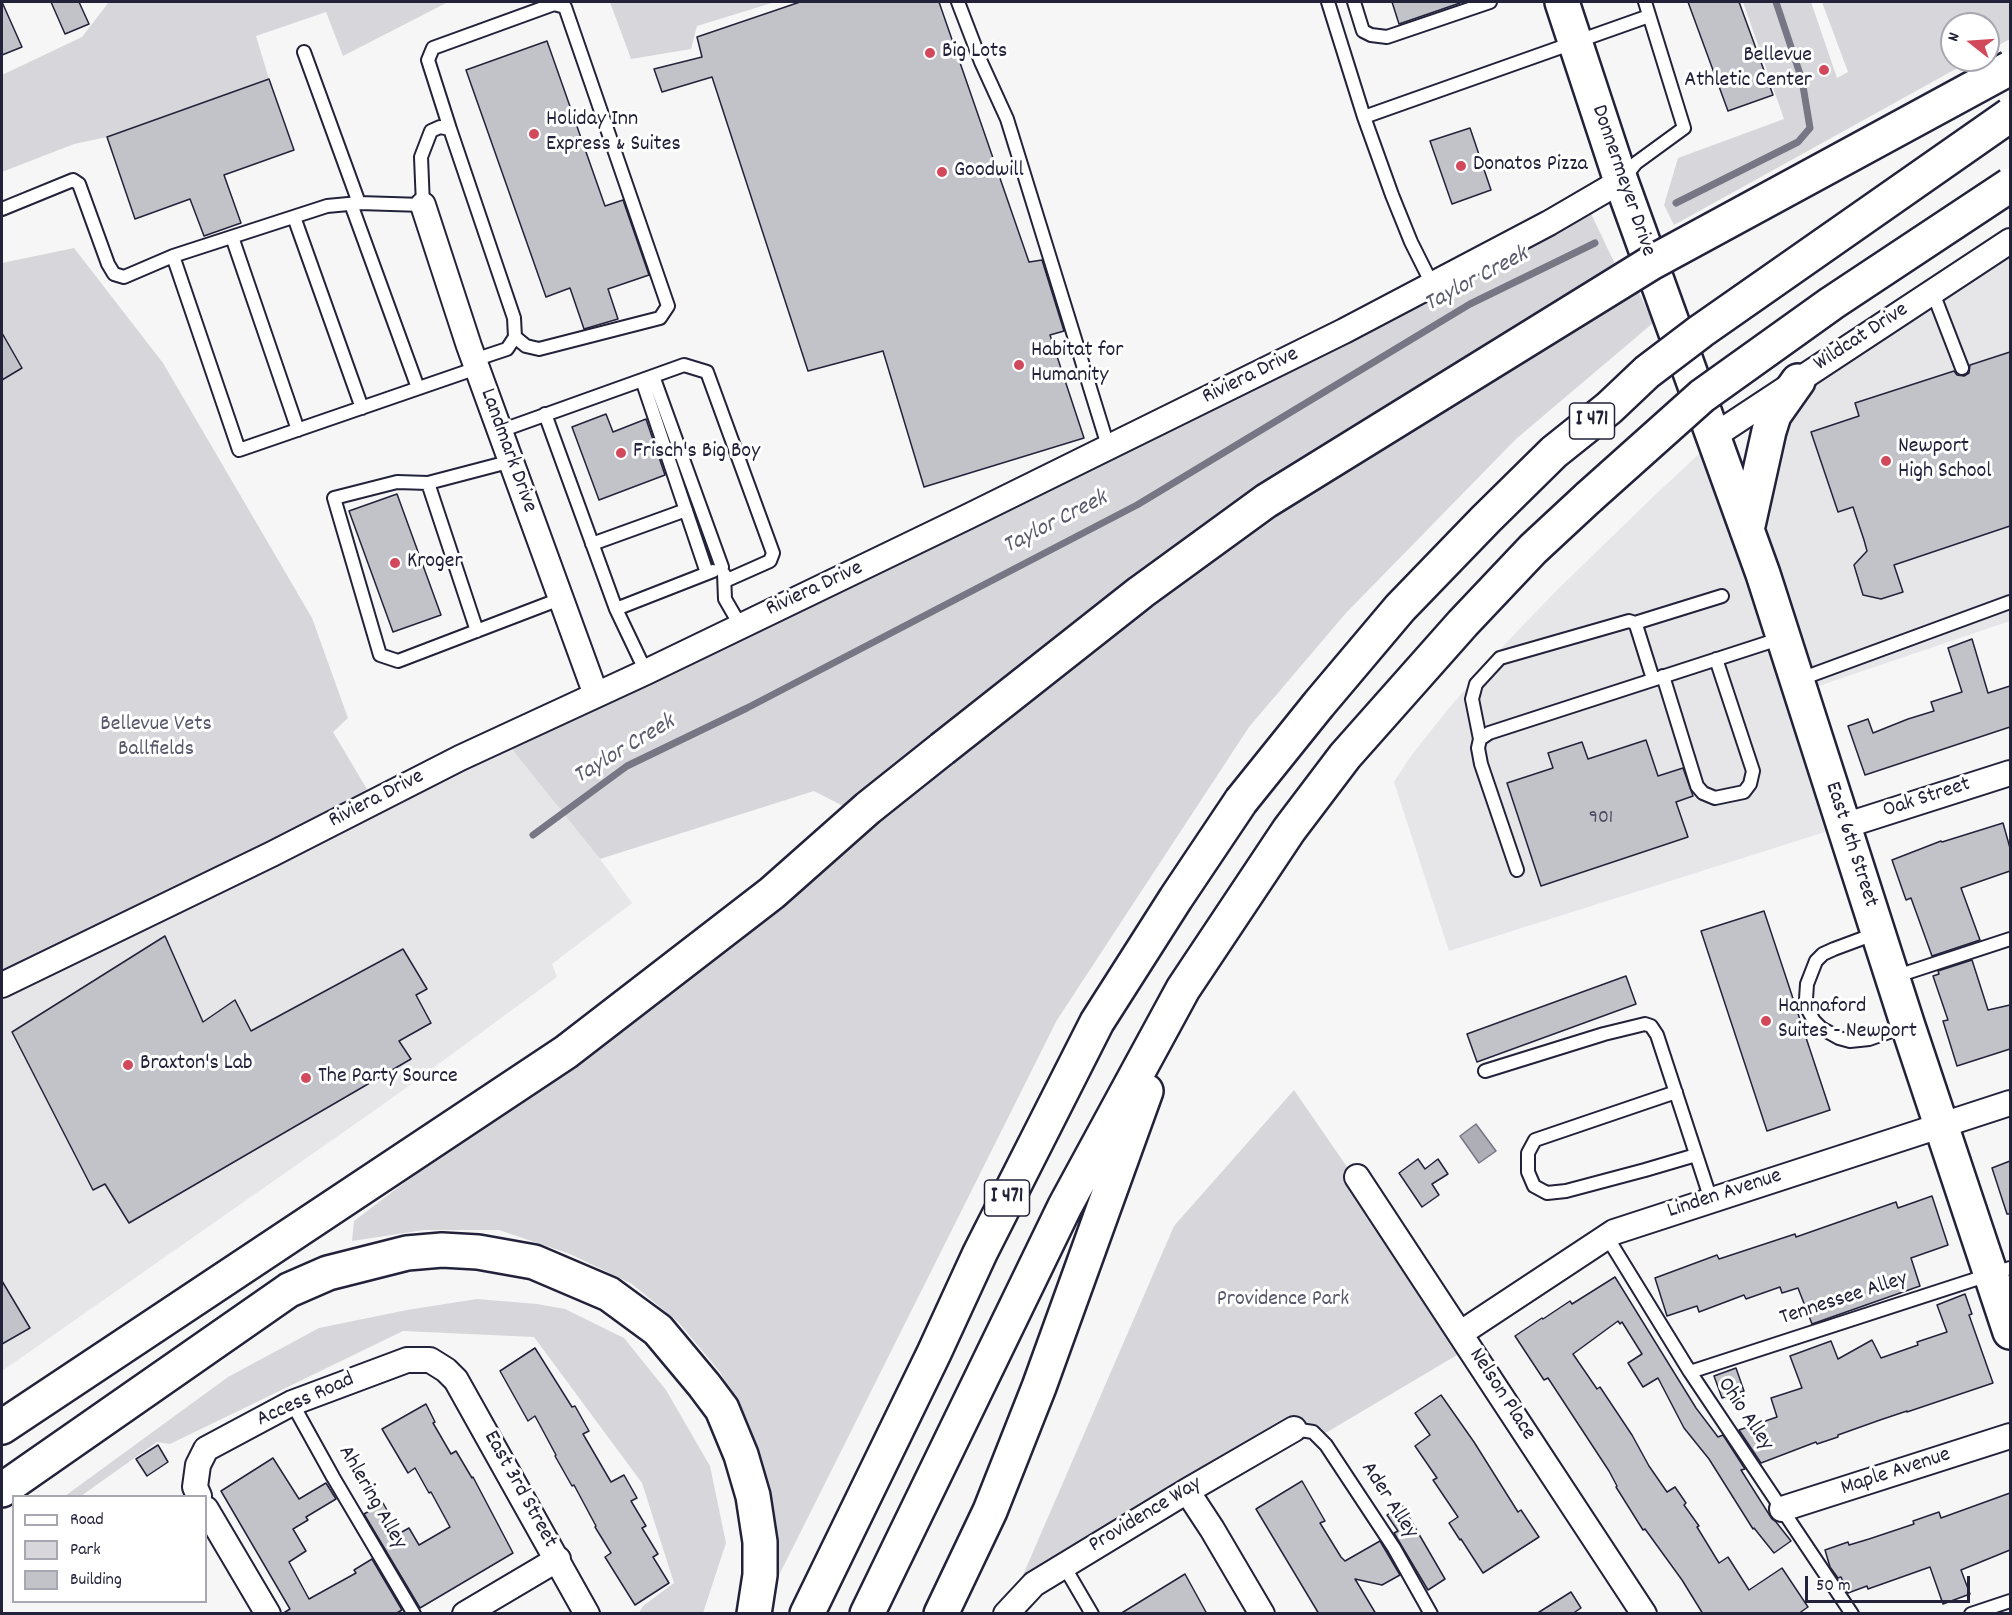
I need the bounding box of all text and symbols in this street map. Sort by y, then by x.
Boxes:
north arrow [1940,12,2000,72]
text: N [1942,30,1966,44]
place label: Big Lots [942,40,1007,66]
place label: Bellevue Athletic Center [1684,44,1812,96]
marker: Big Lots [923,46,937,60]
marker: Bellevue Athletic Center [1817,63,1831,77]
street label: Donnermeyer Drive [1584,102,1660,260]
place label: Holiday Inn Express & Suites [546,108,681,160]
marker: Holiday Inn Express & Suites [527,127,541,141]
place label: Donatos Pizza [1473,153,1588,179]
place label: Goodwill [954,159,1024,185]
marker: Donatos Pizza [1454,159,1468,173]
marker: Goodwill [935,165,949,179]
water label: Taylor Creek [1420,242,1534,320]
street label: Wildcat Drive [1810,298,1914,378]
place label: Habitat for Humanity [1031,339,1123,390]
street label: Riviera Drive [1199,342,1303,412]
marker: Habitat for Humanity [1012,358,1026,372]
street label: Landmark Drive [472,385,542,517]
road number: I 471 [1570,403,1614,439]
place label: Newport High School [1898,435,1991,487]
place label: Frisch's Big Boy [633,440,760,466]
marker: Frisch's Big Boy [614,446,628,460]
marker: Newport High School [1879,454,1893,468]
water label: Taylor Creek [999,485,1113,563]
place label: Kroger [407,550,463,576]
marker: Kroger [388,556,402,570]
street label: Riviera Drive [763,556,867,624]
water label: Taylor Creek [569,710,681,792]
park label: Bellevue Vets Ballfields [100,713,212,764]
street label: Riviera Drive [325,765,429,835]
street label: Oak Street [1880,772,1974,826]
street label: East 6th Street [1817,779,1883,911]
house number: 901 [1589,807,1613,831]
place label: Hannaford Suites - Newport [1778,995,1917,1046]
marker: Hannaford Suites - Newport [1759,1014,1773,1028]
place label: Braxton's Lab [140,1052,253,1078]
marker: Braxton's Lab [121,1058,135,1072]
place label: The Party Source [318,1065,458,1091]
marker: The Party Source [299,1071,313,1085]
street label: Linden Avenue [1665,1164,1785,1226]
road number: I 471 [984,1180,1030,1216]
street label: Tennessee Alley [1777,1267,1911,1333]
park label: Providence Park [1217,1288,1349,1314]
street label: Nelson Place [1462,1344,1540,1446]
street label: Access Road [253,1368,359,1434]
street label: Ohio Alley [1710,1373,1778,1457]
street label: East 3rd Street [476,1427,562,1553]
street label: Ahlering Alley [331,1442,411,1554]
street label: Maple Avenue [1838,1443,1954,1503]
street label: Ader Alley [1353,1458,1423,1544]
street label: Providence Way [1085,1472,1207,1560]
legend [12,1495,207,1603]
text: Road [70,1508,104,1533]
text: Park [70,1538,101,1563]
scale bar [1808,1564,1973,1602]
text: Building [70,1568,122,1593]
text: 50 m [1816,1574,1851,1599]

